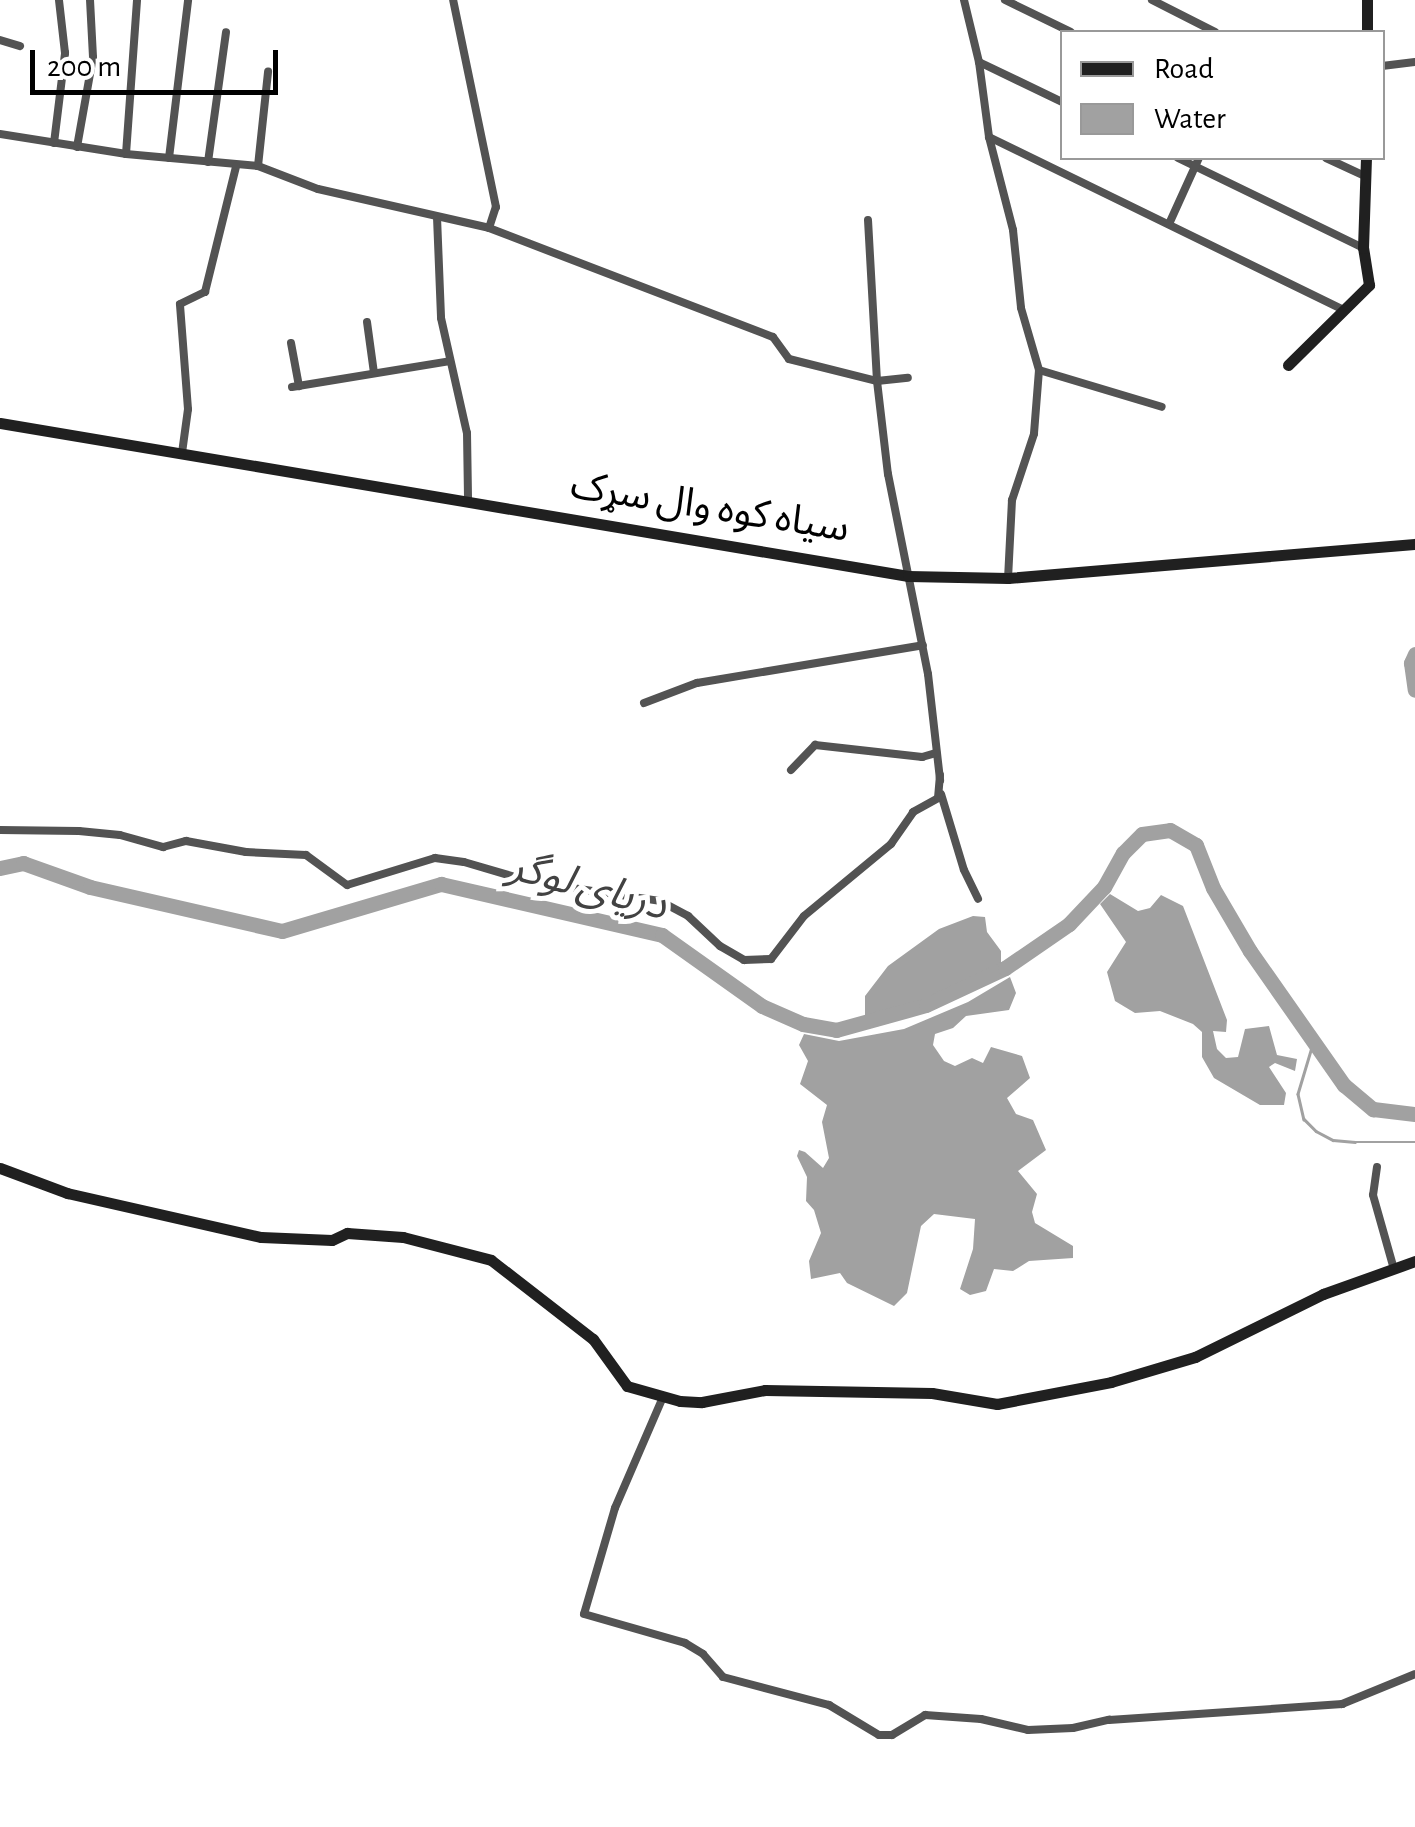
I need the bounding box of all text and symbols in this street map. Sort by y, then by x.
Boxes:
scale bar [35,30,282,92]
legend [1060,30,1385,160]
text: 200 m [47,52,121,82]
text: Road [1154,54,1214,84]
text: Water [1154,104,1226,134]
street label: سیاه کوه وال سړک [567,461,853,553]
water label: دریای لوگر [503,841,673,931]

